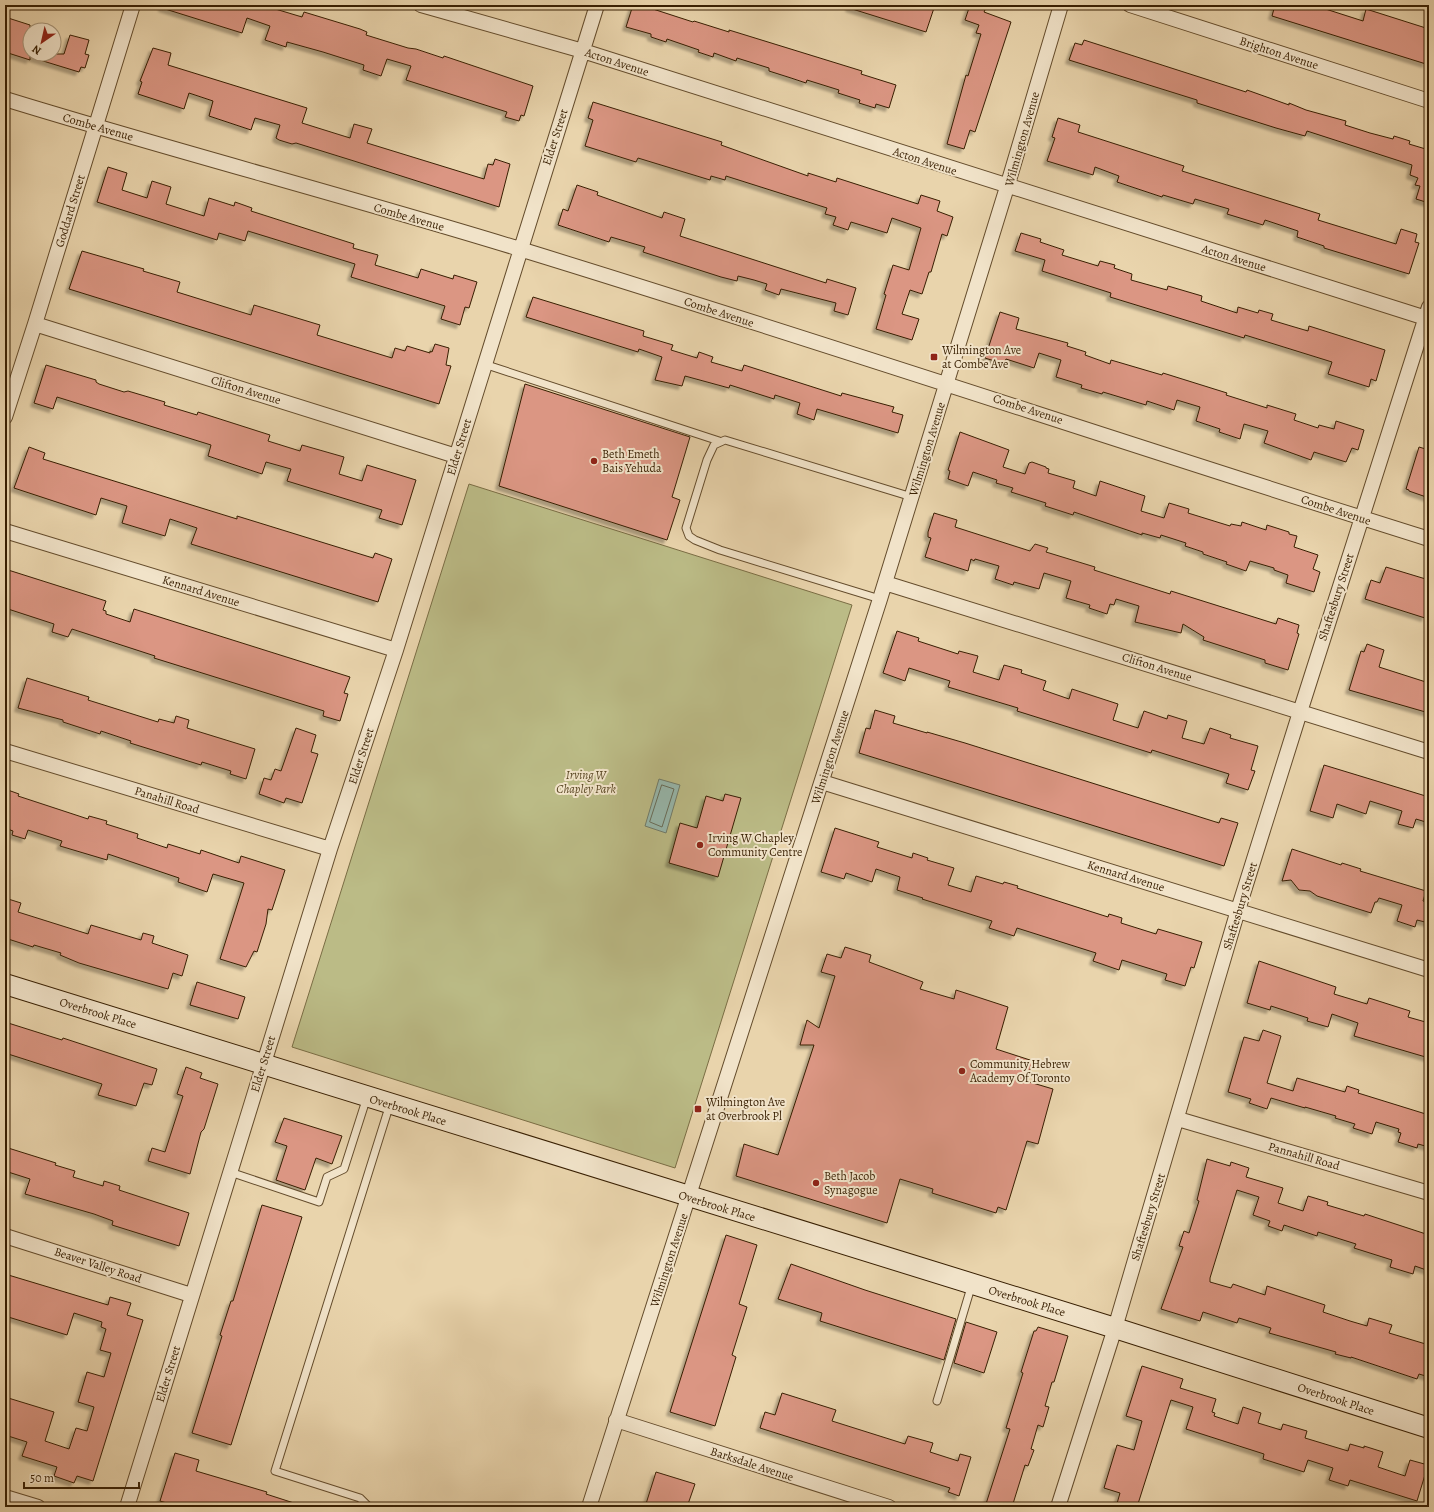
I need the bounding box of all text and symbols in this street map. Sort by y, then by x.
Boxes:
north arrow [22,22,62,62]
street label: Brighton Avenue [1237,33,1321,73]
text: N [29,41,44,58]
street label: Acton Avenue [582,44,651,80]
street label: Wilmington Avenue [1001,90,1043,189]
street label: Elder Street [538,107,572,167]
street label: Combe Avenue [61,109,135,145]
street label: Acton Avenue [890,143,959,179]
street label: Goddard Street [51,173,89,249]
street label: Combe Avenue [372,199,446,235]
street label: Acton Avenue [1199,240,1268,275]
street label: Combe Avenue [682,293,756,331]
place label: Wilmington Ave at Combe Ave [941,342,1021,372]
marker: Wilmington Ave at Combe Ave [929,352,939,362]
street label: Clifton Avenue [209,372,283,408]
street label: Combe Avenue [991,390,1065,428]
street label: Wilmington Avenue [905,400,949,499]
street label: Elder Street [443,417,475,477]
place label: Beth Emeth Bais Yehuda [602,446,662,476]
marker: Beth Emeth Bais Yehuda [589,456,599,466]
street label: Combe Avenue [1299,491,1373,529]
street label: Shaftesbury Street [1314,551,1358,643]
street label: Kennard Avenue [160,572,242,610]
street label: Clifton Avenue [1120,649,1194,685]
street label: Wilmington Avenue [807,708,853,807]
street label: Elder Street [344,726,378,786]
park label: Irving W Chapley Park [556,767,616,797]
street label: Panahill Road [133,783,202,818]
place label: Irving W Chapley Community Centre [708,830,802,860]
marker: Irving W Chapley Community Centre [695,840,705,850]
street label: Kennard Avenue [1085,857,1167,895]
street label: Shaftesbury Street [1219,860,1261,952]
street label: Overbrook Place [57,994,139,1032]
street label: Elder Street [247,1034,279,1094]
place label: Community Hebrew Academy Of Toronto [969,1056,1070,1086]
marker: Community Hebrew Academy Of Toronto [957,1066,967,1076]
street label: Overbrook Place [367,1091,449,1129]
place label: Wilmington Ave at Overbrook Pl [705,1094,785,1124]
marker: Wilmington Ave at Overbrook Pl [693,1104,703,1114]
street label: Pannahill Road [1266,1138,1342,1174]
place label: Beth Jacob Synagogue [824,1168,878,1198]
street label: Shaftesbury Street [1127,1171,1169,1263]
marker: Beth Jacob Synagogue [811,1178,821,1188]
street label: Overbrook Place [676,1187,758,1225]
street label: Wilmington Avenue [646,1211,692,1310]
street label: Beaver Valley Road [52,1243,144,1287]
street label: Overbrook Place [986,1282,1068,1320]
street label: Elder Street [152,1344,184,1404]
street label: Overbrook Place [1296,1379,1376,1419]
street label: Barksdale Avenue [708,1443,796,1485]
scale bar [24,1464,139,1490]
text: 50 m [30,1470,54,1486]

